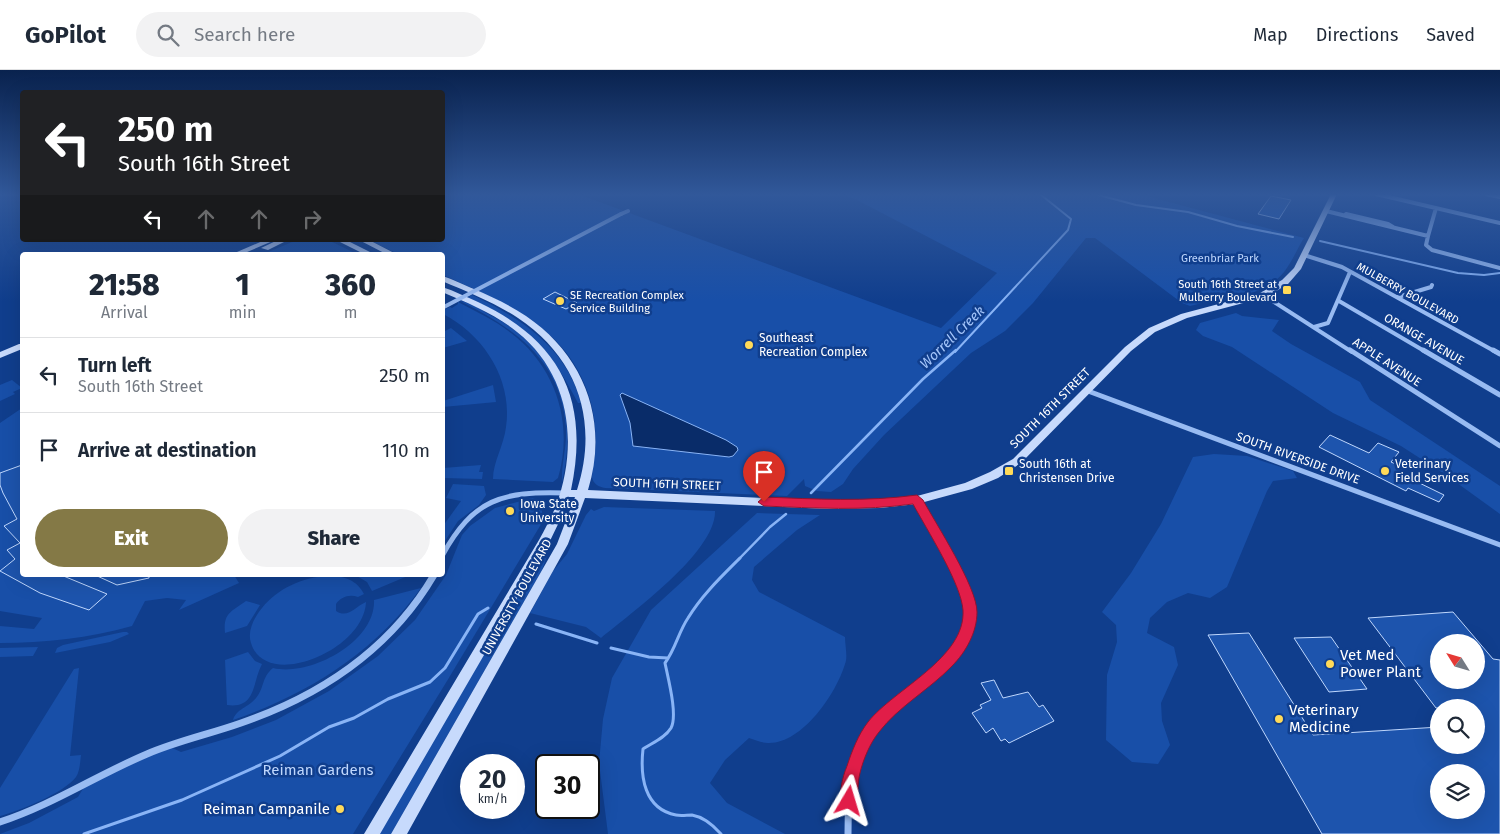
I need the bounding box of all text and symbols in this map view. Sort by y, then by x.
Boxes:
search box [136,12,486,57]
text: GoPilot [25,21,106,49]
icon: search [154,21,182,49]
text: Search here [194,23,295,46]
text: Map [1253,24,1288,46]
text: Directions [1316,24,1398,46]
text: Saved [1426,24,1475,46]
text: 250 m [118,108,213,150]
icon: left [35,110,100,175]
text: South 16th Street [118,150,290,177]
icon: left [139,205,167,233]
icon: ahead [192,205,220,233]
icon: ahead [245,205,273,233]
icon: right [298,205,326,233]
park label: Greenbriar Park [1181,252,1259,265]
street label: MULBERRY BOULEVARD [1354,260,1461,327]
text: 21:58 [89,267,160,303]
text: 1 [235,267,250,303]
text: 360 [325,267,376,303]
place label: South 16th Street at Mulberry Boulevard [1178,278,1277,304]
marker: South 16th Street at Mulberry Boulevard [1281,284,1293,296]
place label: SE Recreation Complex Service Building [570,289,685,315]
marker: SE Recreation Complex Service Building [554,295,566,307]
water label: Worrell Creek [917,302,988,372]
text: Arrival [101,303,148,322]
text: min [229,303,256,322]
text: m [344,303,357,322]
street label: ORANGE AVENUE [1381,310,1467,368]
place label: Southeast Recreation Complex [759,331,867,359]
street label: APPLE AVENUE [1350,335,1424,389]
marker: Southeast Recreation Complex [743,339,755,351]
text: Turn left [78,354,152,377]
icon: left [35,361,63,389]
text: 250 m [379,364,430,387]
street label: SOUTH 16TH STREET [1007,364,1094,451]
text: South 16th Street [78,377,203,396]
street label: SOUTH RIVERSIDE DRIVE [1234,429,1362,487]
icon: arrive [35,436,63,464]
text: Arrive at destination [78,439,257,462]
text: 110 m [382,439,430,462]
pin [743,451,785,502]
place label: South 16th at Christensen Drive [1019,457,1114,485]
place label: Veterinary Field Services [1395,457,1469,485]
icon: arrive [750,458,778,486]
marker: South 16th at Christensen Drive [1003,465,1015,477]
marker: Veterinary Field Services [1379,465,1391,477]
street label: SOUTH 16TH STREET [613,475,722,493]
place label: Iowa State University [520,497,577,525]
marker: Iowa State University [504,505,516,517]
button: Exit [35,509,228,567]
button: Share [238,509,430,567]
street label: UNIVERSITY BOULEVARD [479,536,555,657]
north arrow [1430,634,1485,689]
map controls [1430,634,1485,819]
place label: Vet Med Power Plant [1340,646,1422,681]
marker: Vet Med Power Plant [1324,658,1336,670]
button: search [1430,699,1485,754]
place label: Veterinary Medicine [1289,701,1359,736]
marker: Veterinary Medicine [1273,713,1285,725]
speed limit sign: 30 [535,754,600,819]
park label: Reiman Gardens [263,761,373,779]
button: layers [1430,764,1485,819]
text: 20 [479,765,506,795]
position arrow [822,774,874,826]
text: km/h [478,792,507,806]
place label: Reiman Campanile [203,800,330,818]
marker: Reiman Campanile [334,803,346,815]

